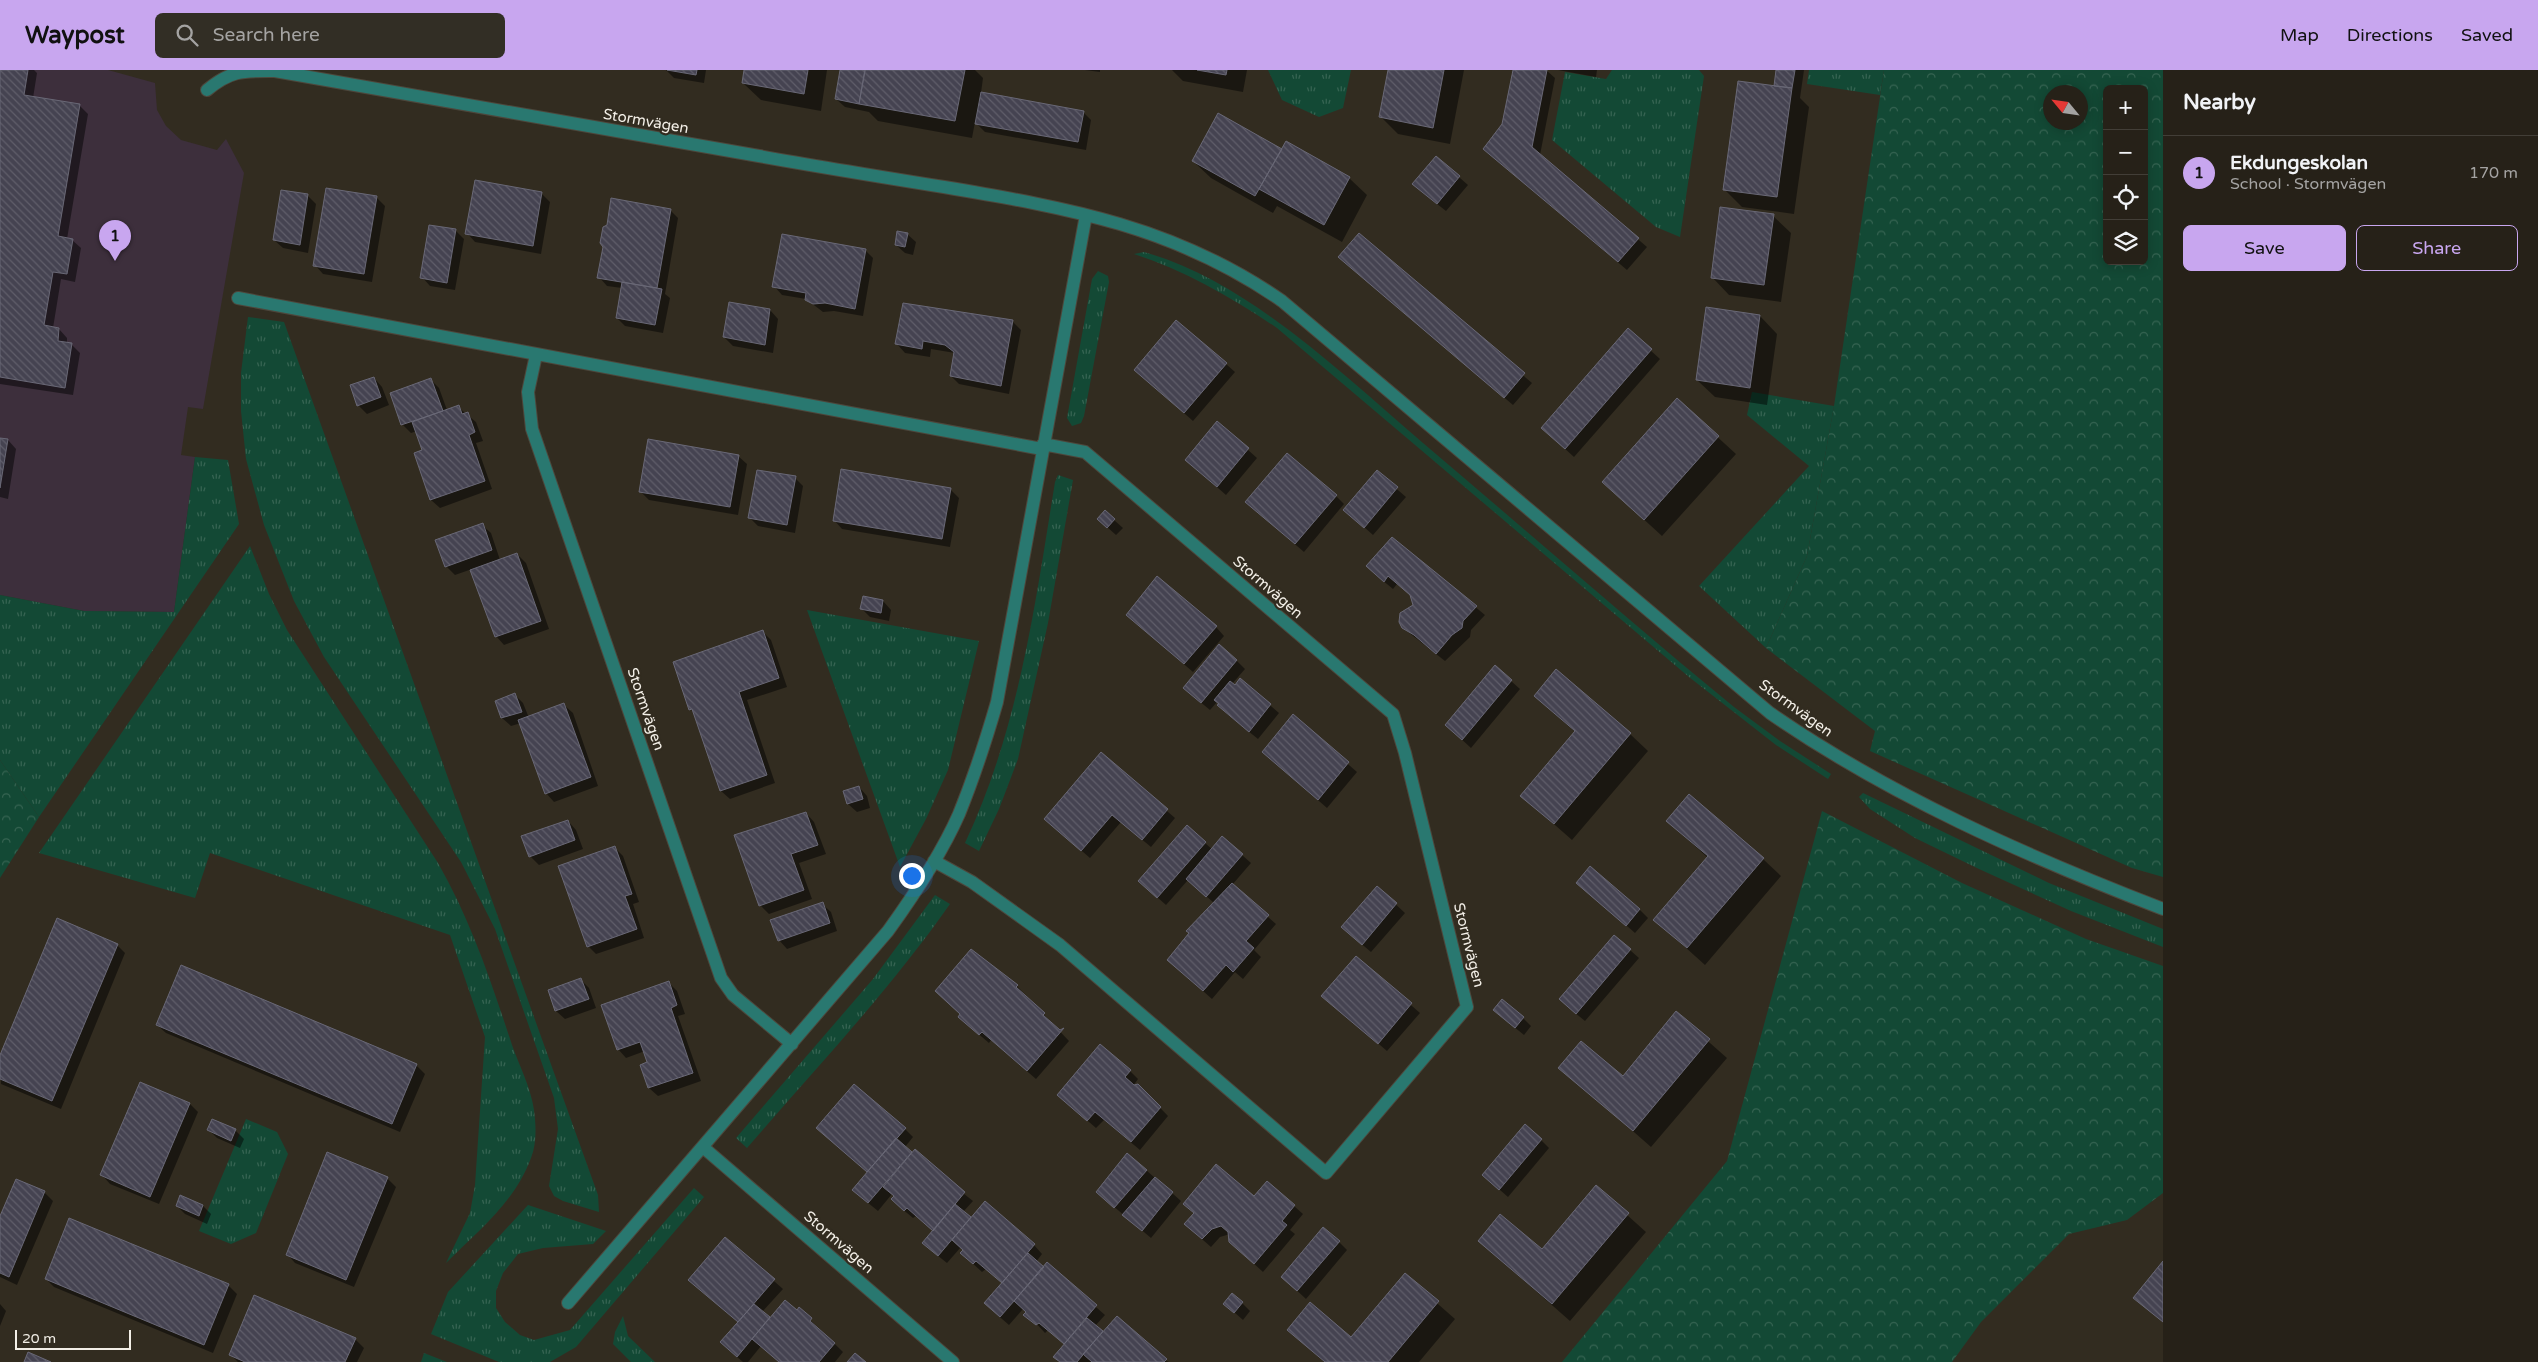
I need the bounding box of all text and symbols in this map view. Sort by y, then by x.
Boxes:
search box [155,13,505,58]
text: Waypost [25,21,125,50]
icon: search [173,21,201,49]
text: Search here [213,24,320,46]
text: Map [2280,24,2319,46]
text: Directions [2347,24,2433,46]
text: Saved [2461,24,2513,46]
north arrow [2043,85,2088,130]
map controls [2103,85,2148,265]
button: + [2103,85,2148,130]
text: Nearby [2183,90,2256,115]
street label: Stormvägen [602,105,690,137]
button: − [2103,130,2148,175]
text: Ekdungeskolan [2230,152,2368,174]
text: 1 [2194,163,2204,183]
text: 170 m [2469,163,2518,183]
text: School · Stormvägen [2230,174,2386,194]
button: locate [2103,175,2148,220]
pin: 1 [99,220,131,261]
button: layers [2103,220,2148,265]
button: Save [2183,225,2346,271]
button: Share [2356,225,2518,271]
street label: Stormvägen [1229,552,1307,622]
street label: Stormvägen [623,665,669,753]
street label: Stormvägen [1756,675,1836,741]
your location [899,863,925,889]
street label: Stormvägen [1450,901,1488,989]
street label: Stormvägen [800,1207,878,1277]
scale bar [15,1327,131,1350]
text: 20 m [22,1330,56,1347]

